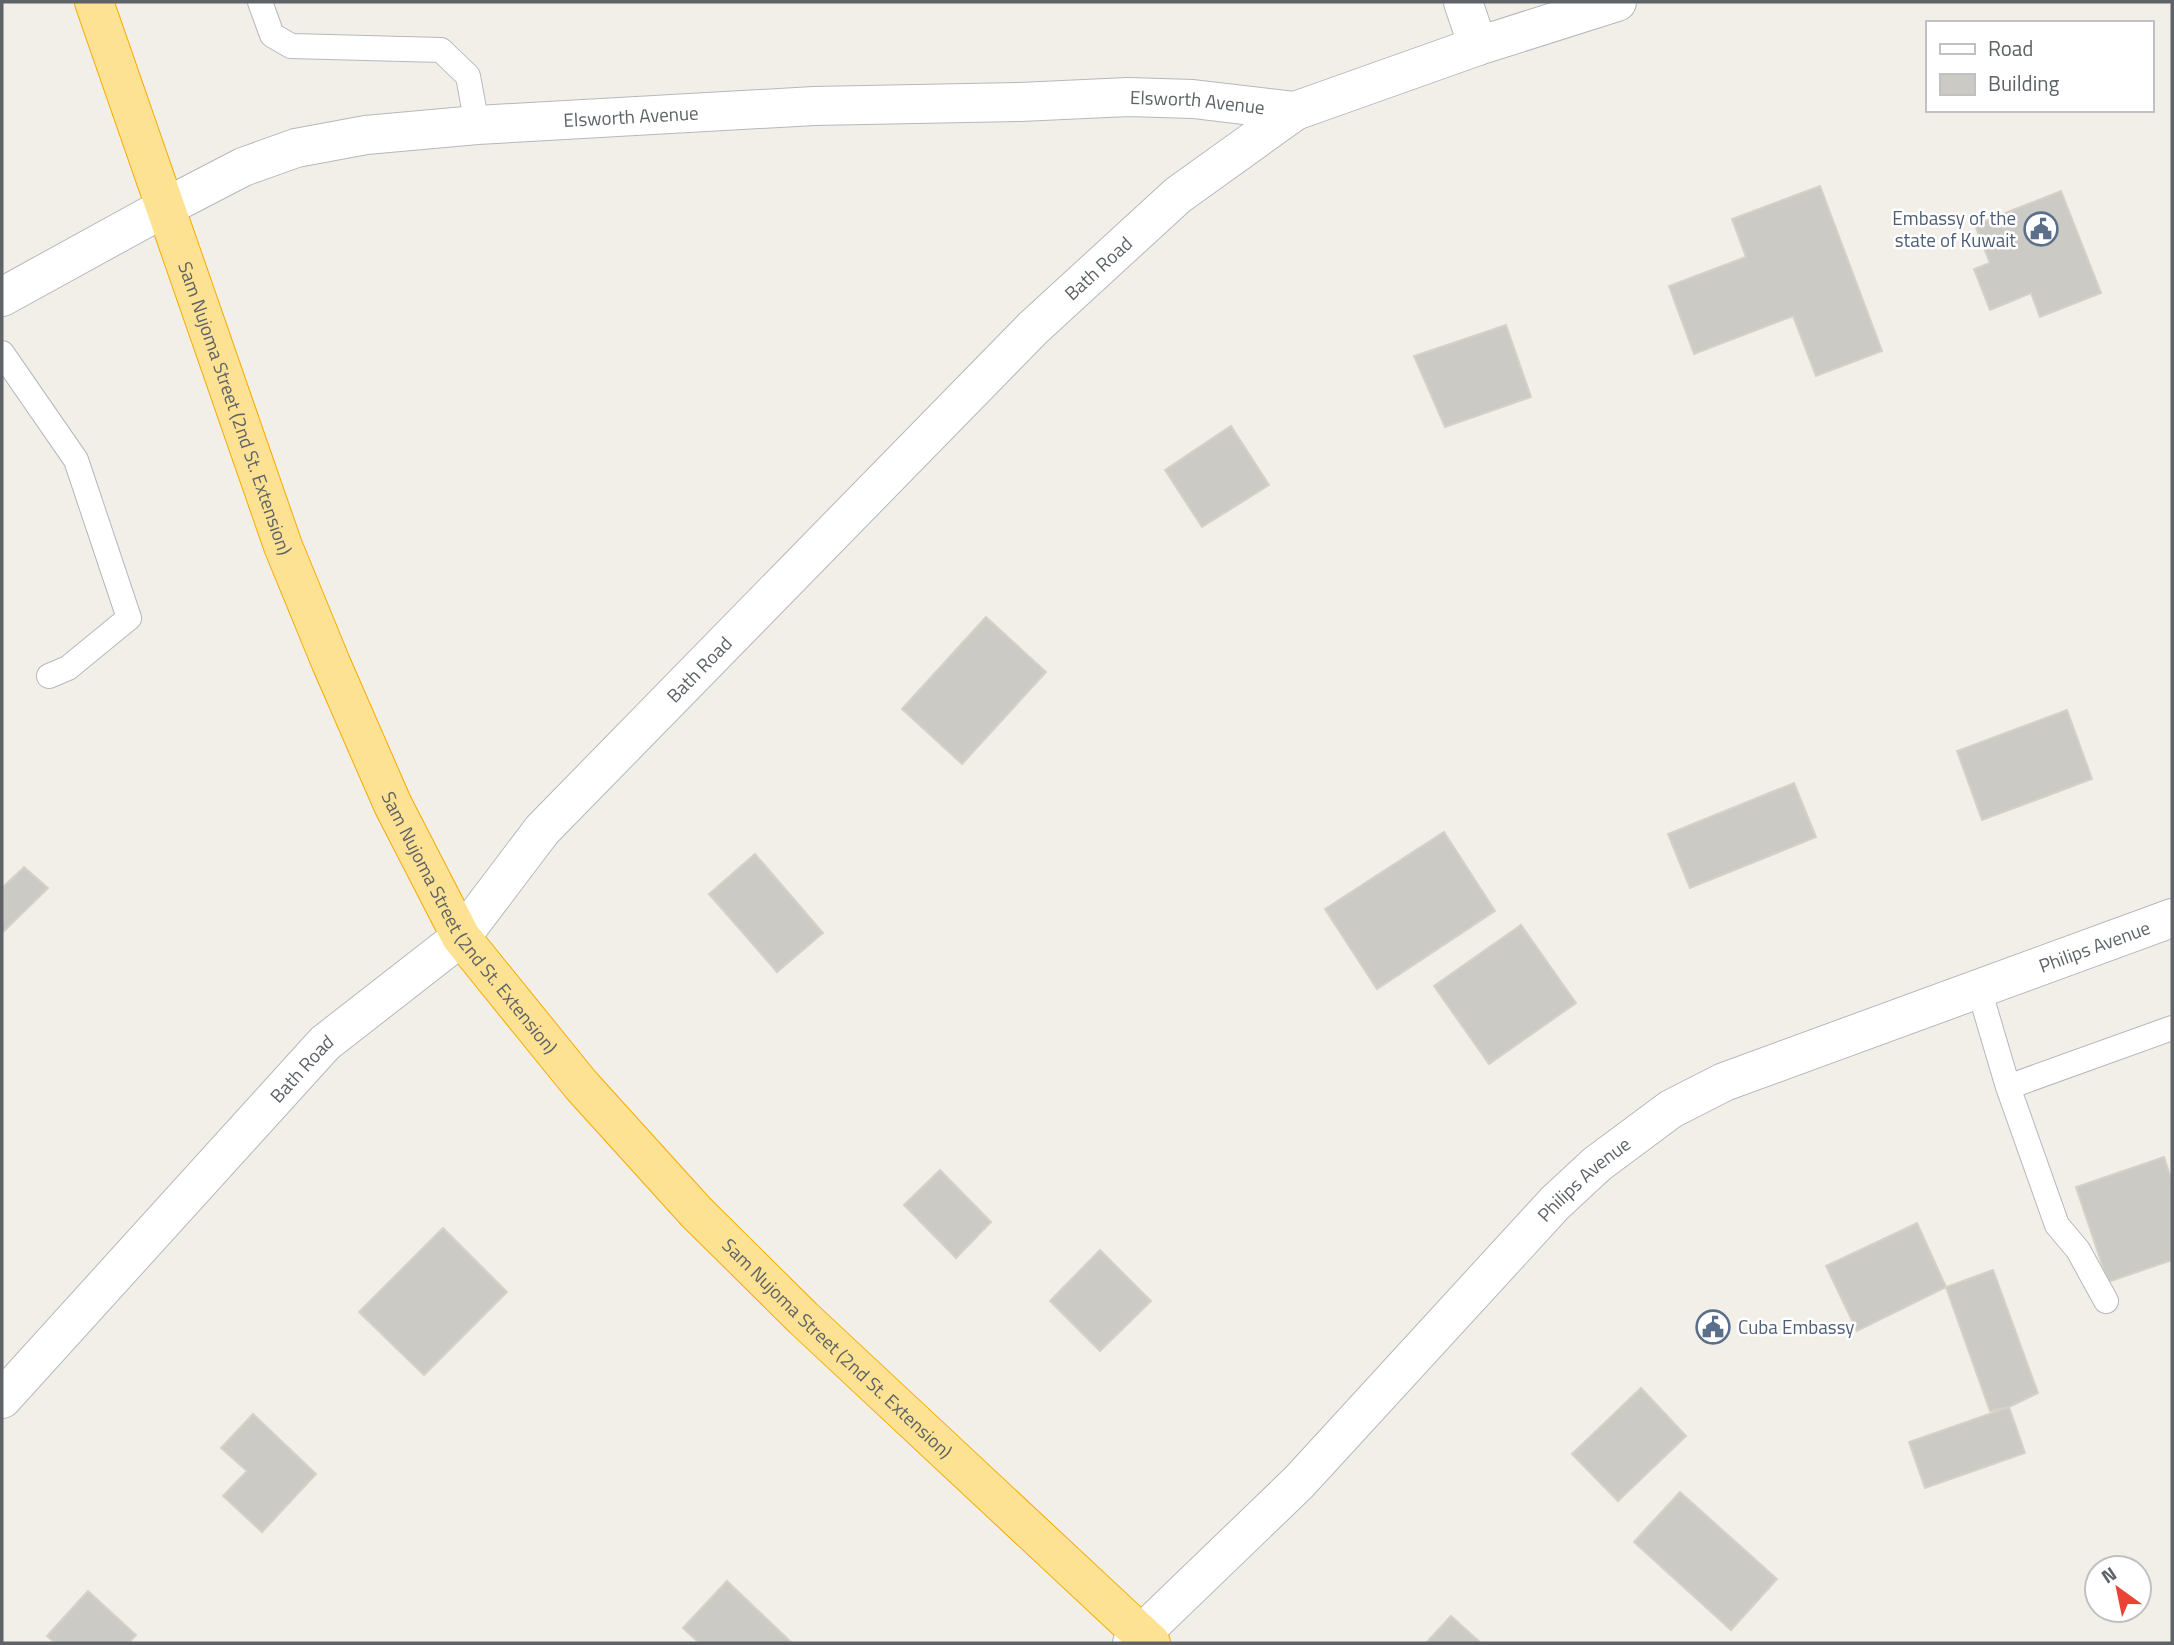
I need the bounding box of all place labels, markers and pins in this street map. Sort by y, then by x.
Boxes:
place label: Embassy of the state of Kuwait [1892,203,2016,254]
public building icon: Embassy of the state of Kuwait [2022,210,2060,248]
public building icon: Cuba Embassy [1694,1308,1732,1346]
place label: Cuba Embassy [1738,1312,1855,1341]

